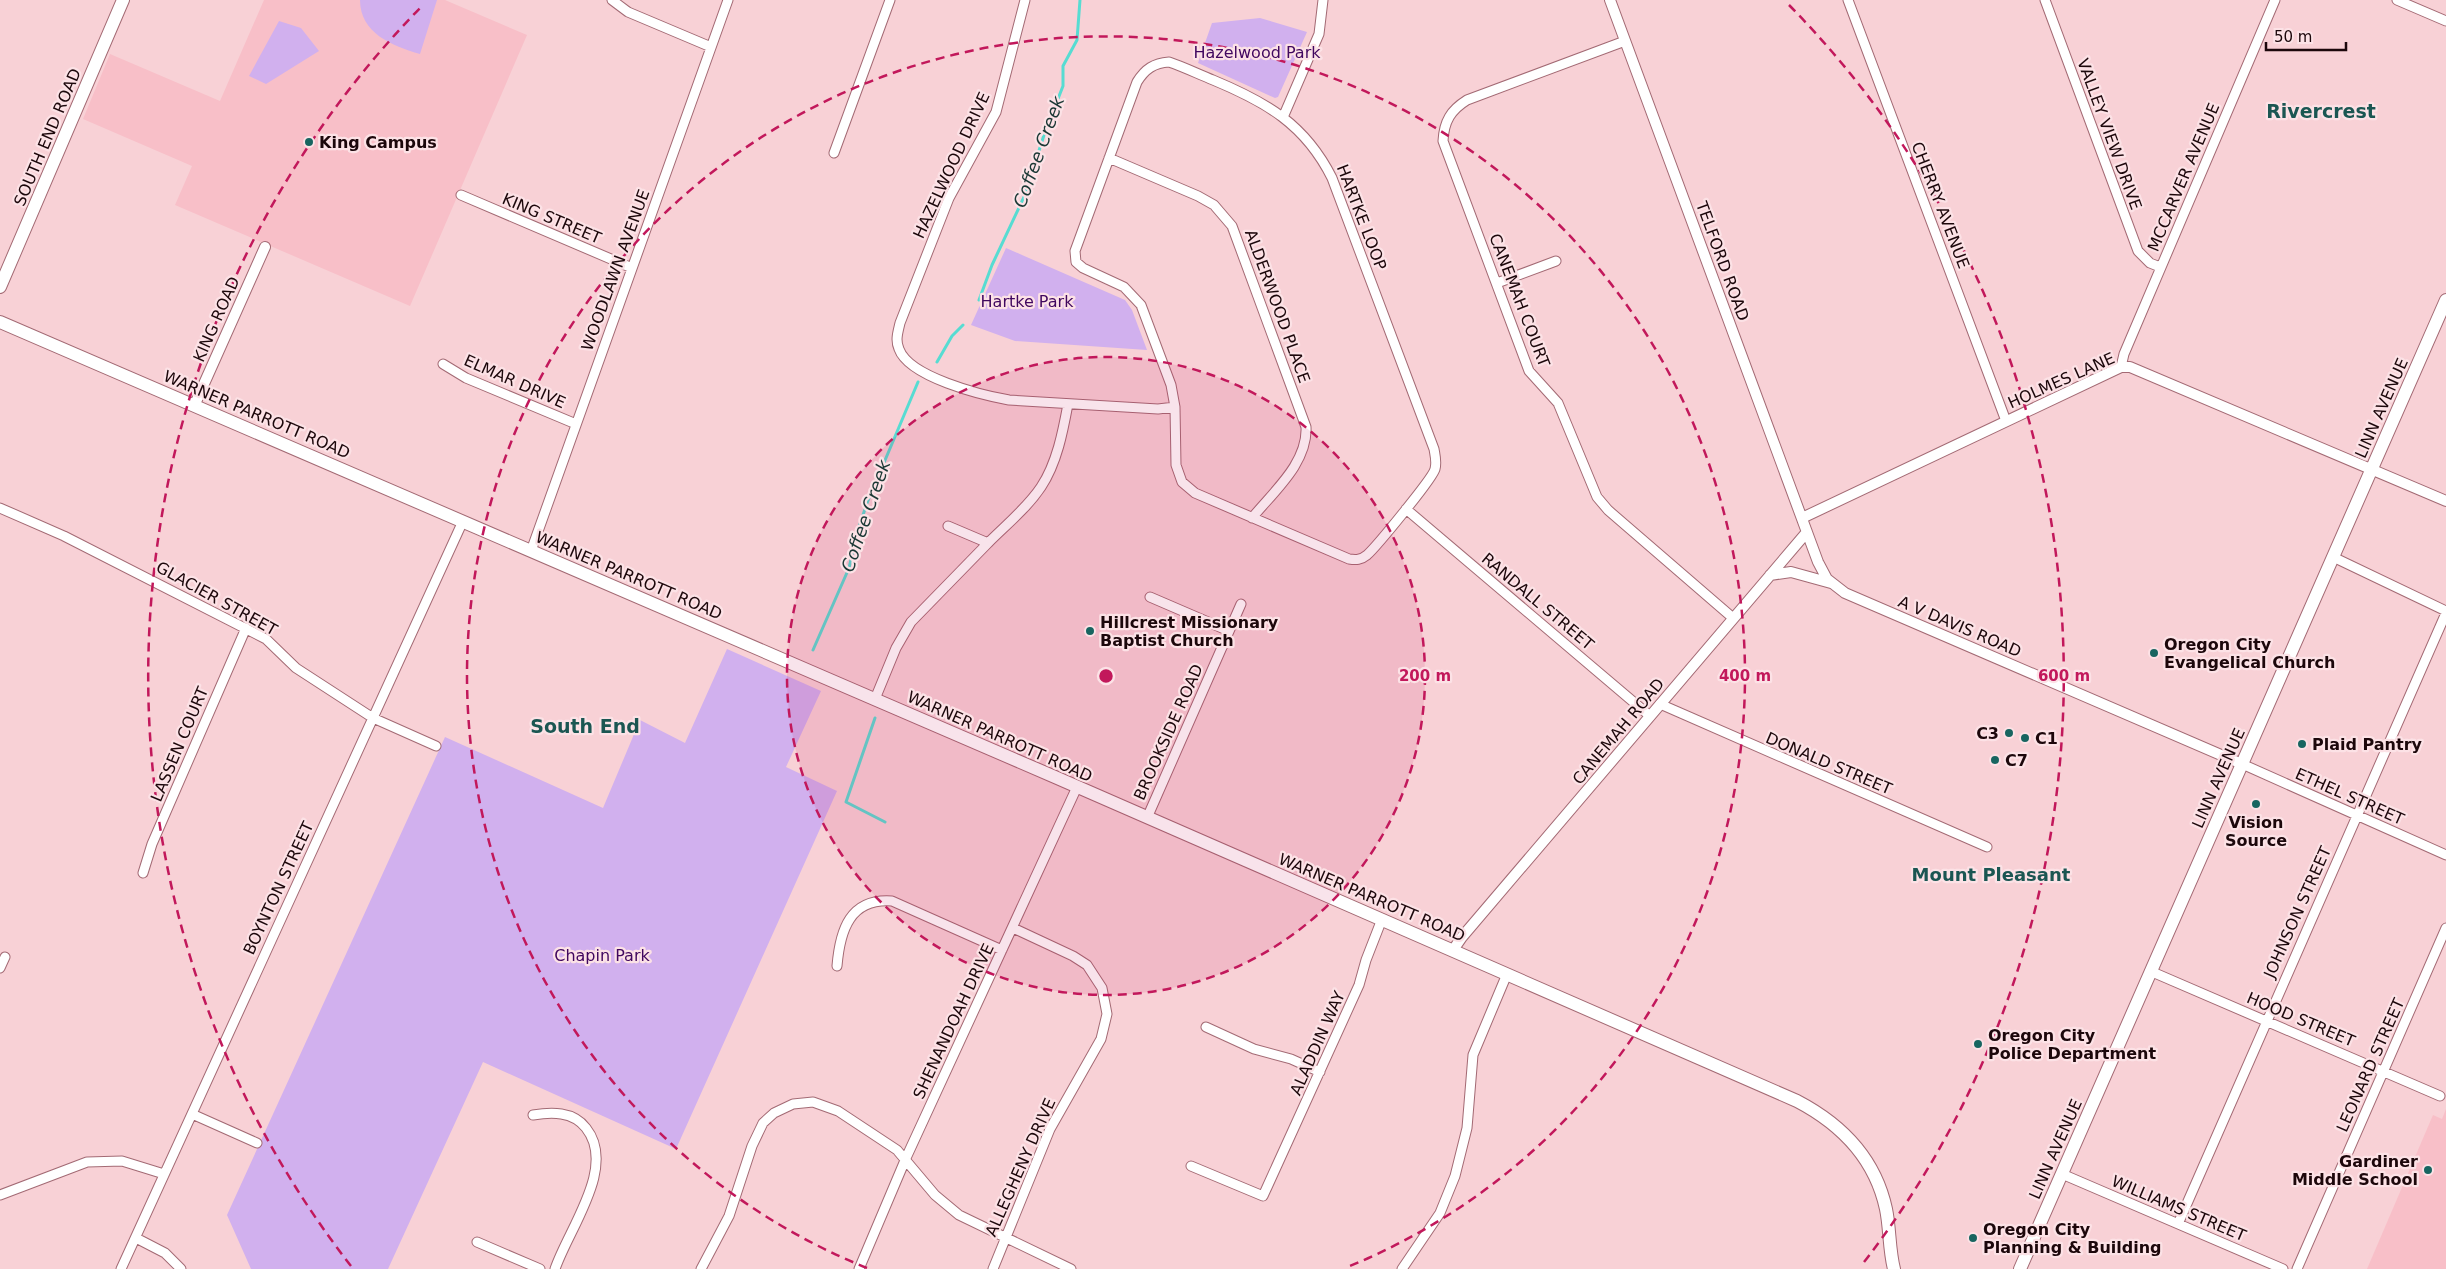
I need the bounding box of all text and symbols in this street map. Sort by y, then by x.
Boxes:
scale bar [2266,20,2346,52]
text: 50 m [2274,28,2312,46]
park label: Hazelwood Park [1193,43,1321,62]
street label: VALLEY VIEW DRIVE [2073,56,2146,212]
street label: SOUTH END ROAD [10,66,85,209]
street label: HAZELWOOD DRIVE [909,89,994,241]
water label: Coffee Creek [1009,92,1069,210]
street label: MCCARVER AVENUE [2144,100,2223,254]
district label: Rivercrest [2266,100,2376,122]
place label: King Campus [319,133,437,152]
marker: King Campus [303,136,315,148]
street label: CHERRY AVENUE [1908,139,1973,271]
street label: HARTKE LOOP [1333,162,1391,273]
street label: WOODLAWN AVENUE [577,187,654,353]
street label: KING STREET [499,189,604,248]
street label: TELFORD ROAD [1692,198,1753,324]
street label: ALDERWOOD PLACE [1241,227,1314,386]
street label: CANEMAH COURT [1485,231,1554,370]
street label: KING ROAD [189,274,244,365]
park label: Hartke Park [981,292,1074,311]
street label: HOLMES LANE [2005,348,2118,413]
street label: ELMAR DRIVE [461,351,569,412]
street label: LINN AVENUE [2351,355,2412,461]
street label: WARNER PARROTT ROAD [161,366,353,462]
water label: Coffee Creek [837,456,895,575]
street label: WARNER PARROTT ROAD [533,527,725,623]
street label: RANDALL STREET [1478,549,1598,654]
street label: GLACIER STREET [153,557,281,640]
street label: A V DAVIS ROAD [1896,592,2024,661]
place label: Hillcrest Missionary Baptist Church [1100,613,1279,650]
marker: Hillcrest Missionary Baptist Church [1084,625,1096,637]
place label: Oregon City Evangelical Church [2164,635,2335,672]
marker: Oregon City Evangelical Church [2148,647,2160,659]
street label: BROOKSIDE ROAD [1130,661,1207,803]
centre of rings [1097,667,1115,685]
text: 200 m [1399,667,1451,685]
text: 400 m [1719,667,1771,685]
text: 600 m [2038,667,2090,685]
street label: CANEMAH ROAD [1568,674,1668,788]
street label: LASSEN COURT [147,684,212,804]
street label: WARNER PARROTT ROAD [904,687,1095,786]
district label: South End [530,715,640,737]
place label: C3 [1976,724,1999,743]
street label: LINN AVENUE [2188,725,2249,831]
marker: C3 [2003,727,2015,739]
street label: DONALD STREET [1763,728,1895,799]
place label: C1 [2035,729,2058,748]
marker: C1 [2019,732,2031,744]
place label: Plaid Pantry [2312,735,2423,754]
marker: Plaid Pantry [2296,738,2308,750]
place label: C7 [2005,751,2028,770]
marker: C7 [1989,754,2001,766]
street label: ETHEL STREET [2292,764,2407,829]
marker: Vision Source [2250,798,2262,810]
place label: Vision Source [2225,813,2287,850]
street label: BOYNTON STREET [239,818,318,958]
street label: JOHNSON STREET [2259,843,2335,982]
street label: WARNER PARROTT ROAD [1276,849,1468,945]
district label: Mount Pleasant [1912,864,2071,885]
street label: SHENANDOAH DRIVE [909,941,998,1102]
park label: Chapin Park [554,946,650,965]
street label: ALADDIN WAY [1286,988,1349,1098]
street label: HOOD STREET [2244,988,2358,1051]
street label: LEONARD STREET [2332,995,2409,1135]
place label: Oregon City Police Department [1988,1026,2156,1063]
marker: Oregon City Police Department [1972,1038,1984,1050]
street label: ALLEGHENY DRIVE [981,1095,1060,1239]
street label: LINN AVENUE [2025,1096,2086,1202]
place label: Gardiner Middle School [2292,1152,2418,1189]
marker: Gardiner Middle School [2422,1164,2434,1176]
street label: WILLIAMS STREET [2109,1172,2249,1245]
place label: Oregon City Planning & Building [1983,1220,2162,1257]
marker: Oregon City Planning & Building [1967,1232,1979,1244]

